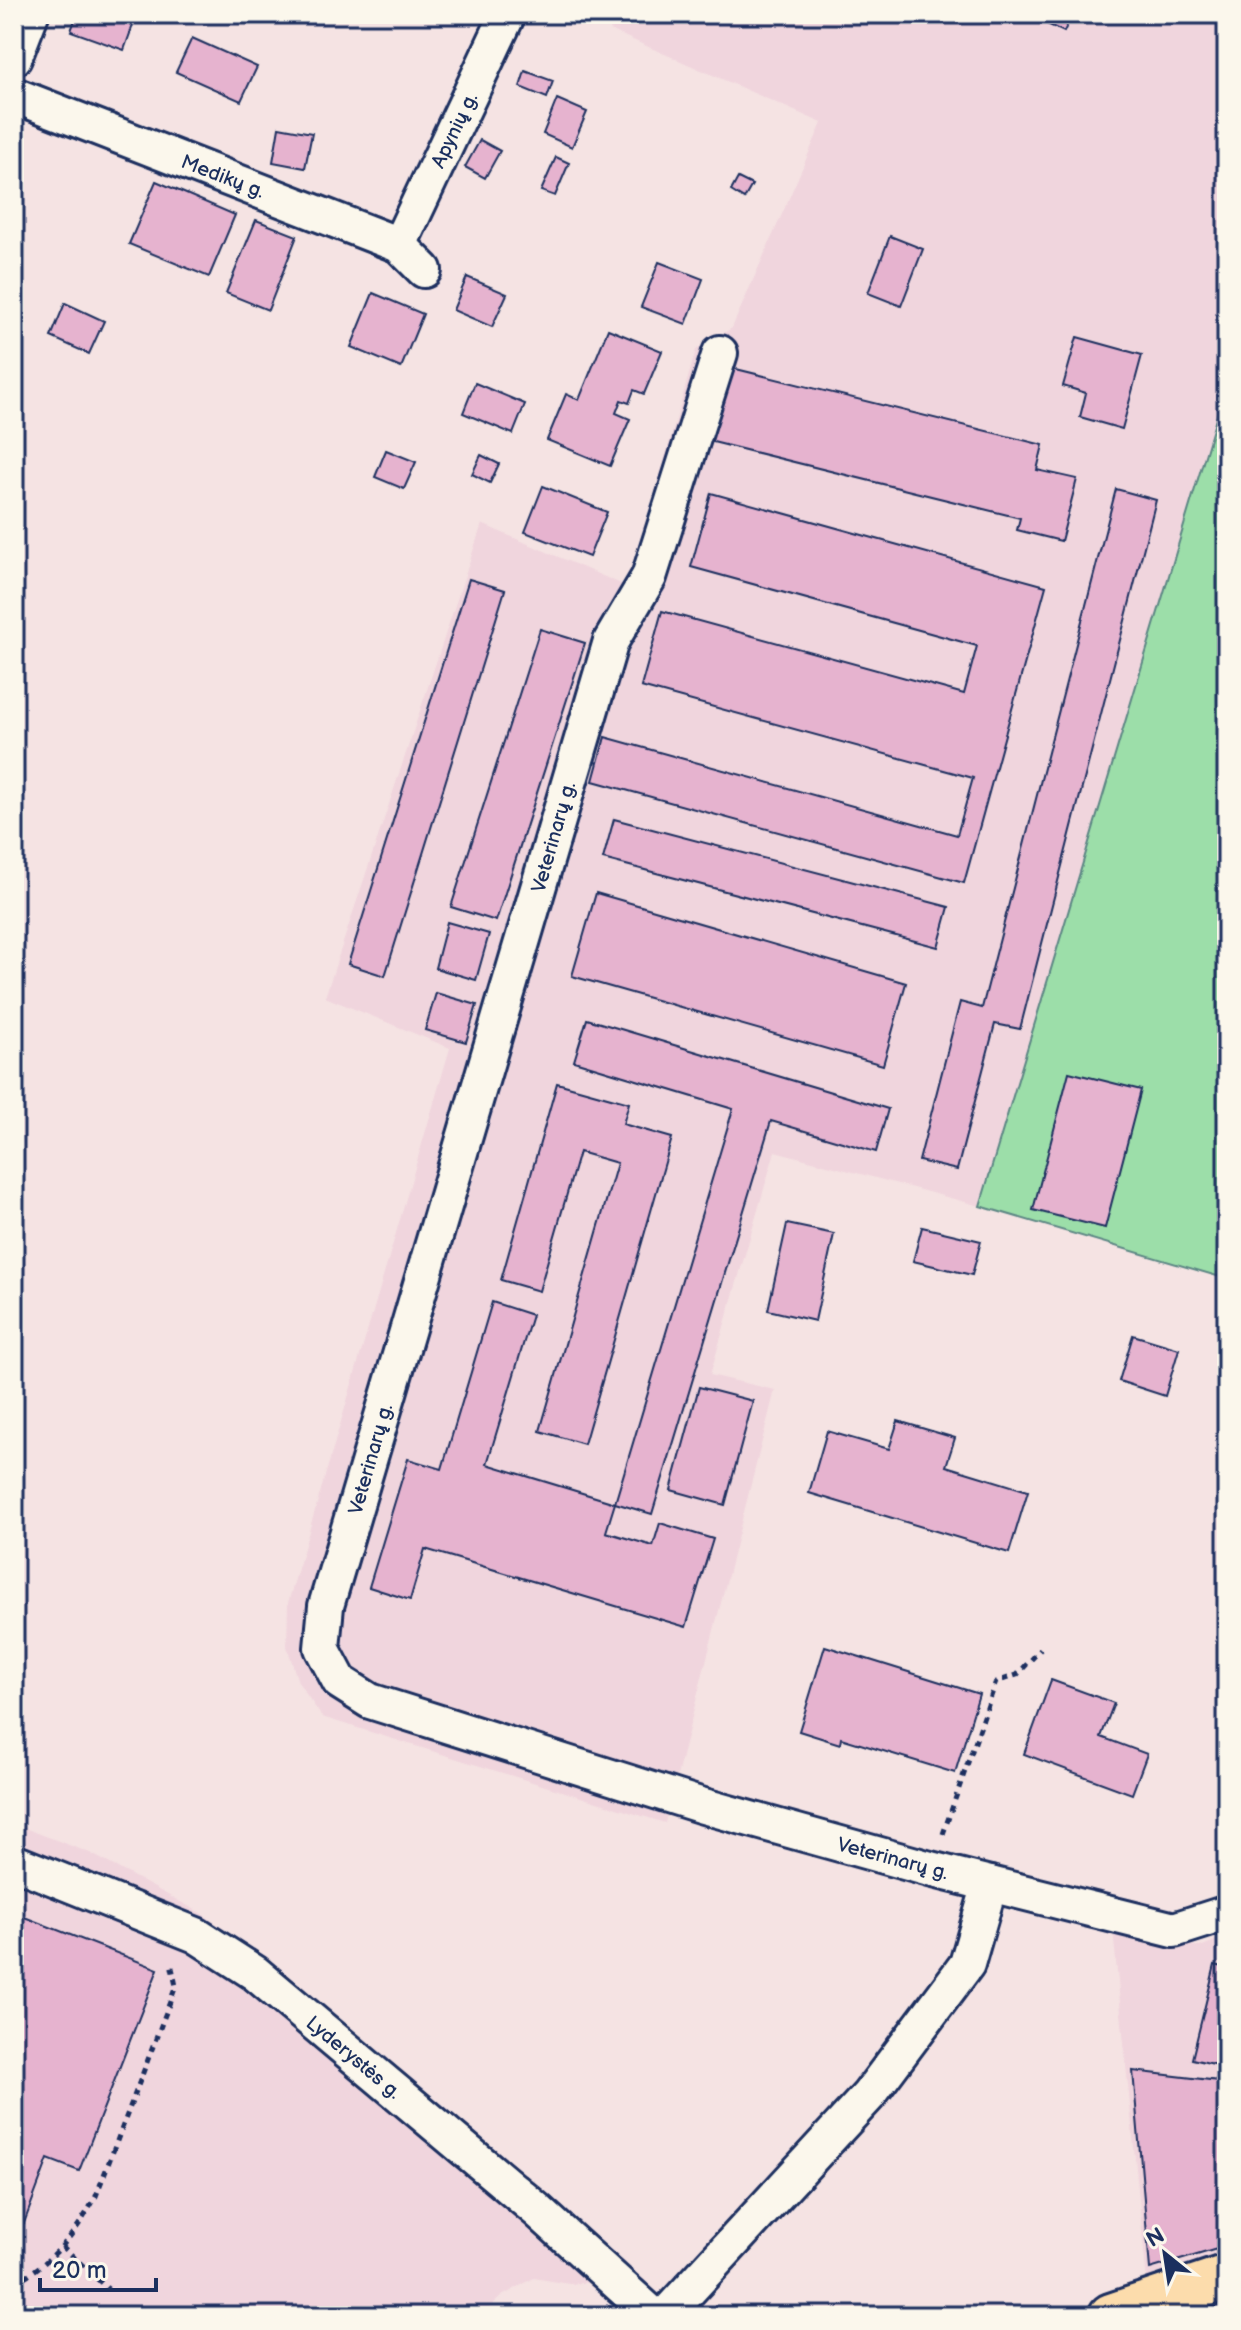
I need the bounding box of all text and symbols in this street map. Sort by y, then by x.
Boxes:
street label: Apynių g. [426,89,483,172]
street label: Medikų g. [178,150,268,204]
street label: Veterinarų g. [527,779,581,896]
street label: Veterinarų g. [344,1401,398,1518]
street label: Veterinarų g. [834,1833,951,1885]
street label: Lyderystės g. [301,2011,406,2104]
north arrow [1125,2214,1205,2294]
text: N [1142,2222,1170,2254]
scale bar [40,2242,156,2292]
text: 20 m [52,2256,107,2285]

